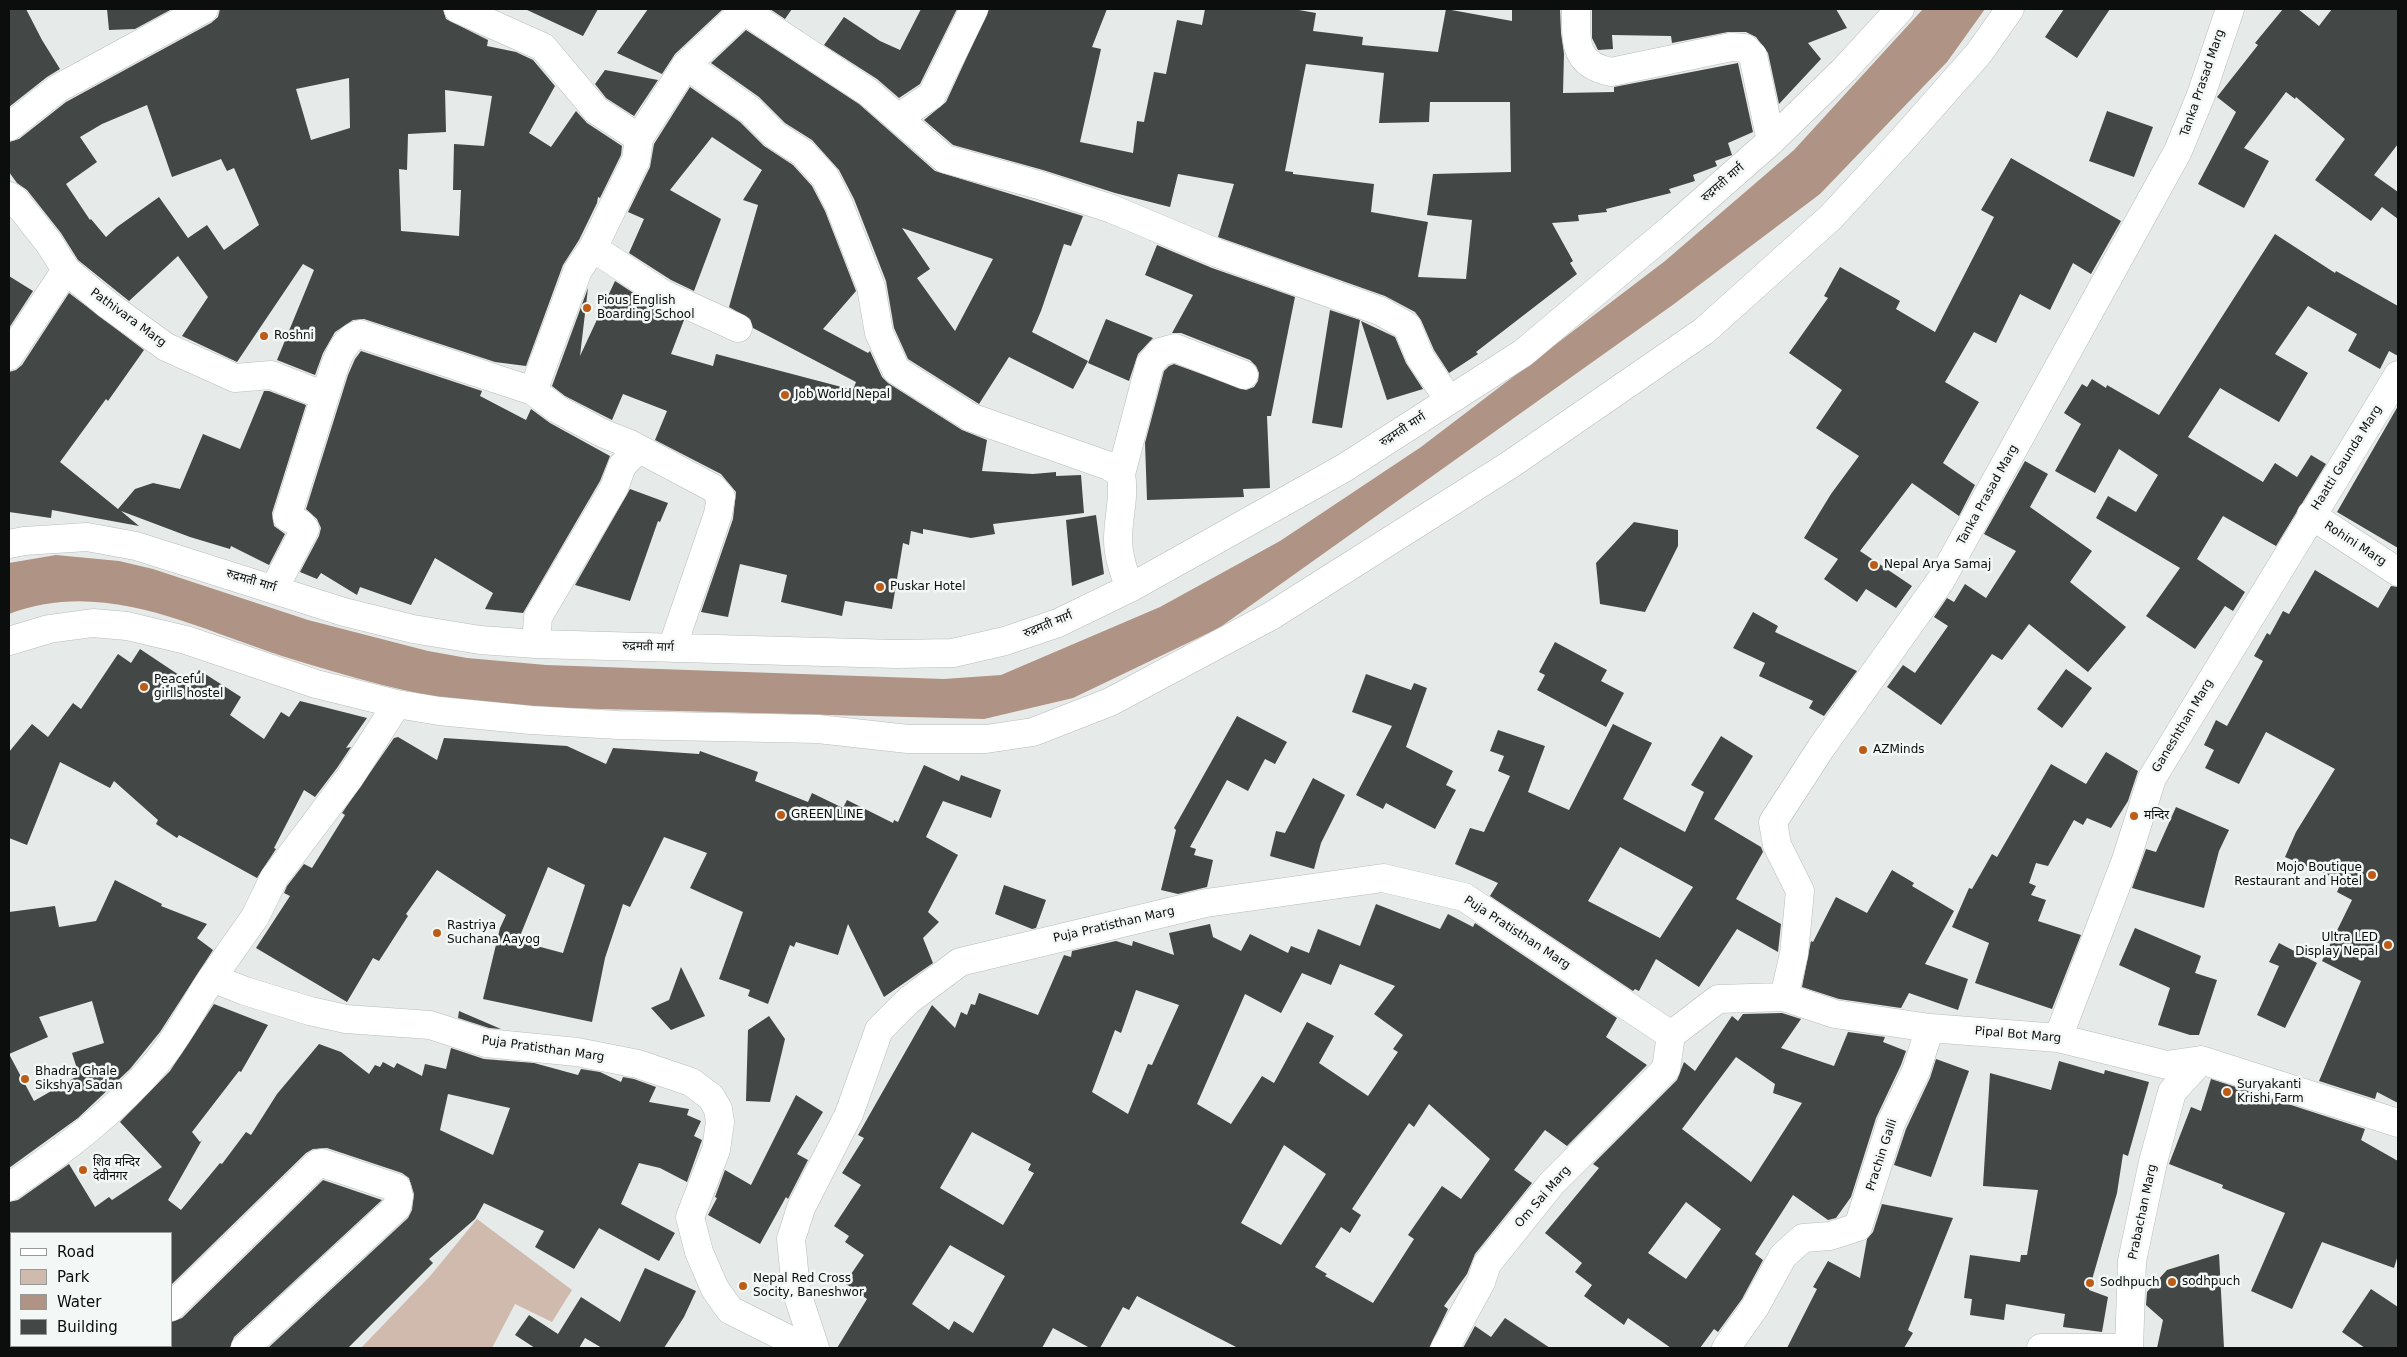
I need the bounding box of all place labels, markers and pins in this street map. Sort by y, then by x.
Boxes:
place label: Pious English Boarding School [597,294,694,322]
marker: Pious English Boarding School [581,302,593,314]
place label: Roshni [274,329,314,343]
marker: Roshni [258,330,270,342]
place label: Job World Nepal [795,388,890,402]
marker: Job World Nepal [779,389,791,401]
place label: Nepal Arya Samaj [1884,558,1991,572]
marker: Nepal Arya Samaj [1868,559,1880,571]
place label: Puskar Hotel [890,580,966,594]
marker: Puskar Hotel [874,581,886,593]
place label: Peaceful girlls hostel [154,673,223,701]
marker: Peaceful girlls hostel [138,681,150,693]
place label: AZMinds [1873,743,1925,757]
marker: AZMinds [1857,744,1869,756]
place label: GREEN LINE [791,808,863,822]
marker: GREEN LINE [775,809,787,821]
place label: मन्दिर [2144,809,2169,823]
marker: मन्दिर [2128,810,2140,822]
place label: Mojo Boutique Restaurant and Hotel [2234,861,2362,889]
marker: Mojo Boutique Restaurant and Hotel [2366,869,2378,881]
place label: Rastriya Suchana Aayog [447,919,540,947]
marker: Rastriya Suchana Aayog [431,927,443,939]
place label: Ultra LED Display Nepal [2295,931,2378,959]
marker: Ultra LED Display Nepal [2382,939,2394,951]
place label: Bhadra Ghale Sikshya Sadan [35,1065,123,1093]
marker: Bhadra Ghale Sikshya Sadan [19,1073,31,1085]
place label: Suryakanti Krishi Farm [2237,1078,2304,1106]
marker: Suryakanti Krishi Farm [2221,1086,2233,1098]
place label: शिव मन्दिर देवीनगर [93,1156,140,1184]
marker: शिव मन्दिर देवीनगर [77,1164,89,1176]
place label: Nepal Red Cross Socity, Baneshwor [753,1272,864,1300]
place label: sodhpuch [2182,1275,2240,1289]
place label: Sodhpuch [2100,1276,2160,1290]
marker: sodhpuch [2166,1276,2178,1288]
marker: Sodhpuch [2084,1277,2096,1289]
marker: Nepal Red Cross Socity, Baneshwor [737,1280,749,1292]

